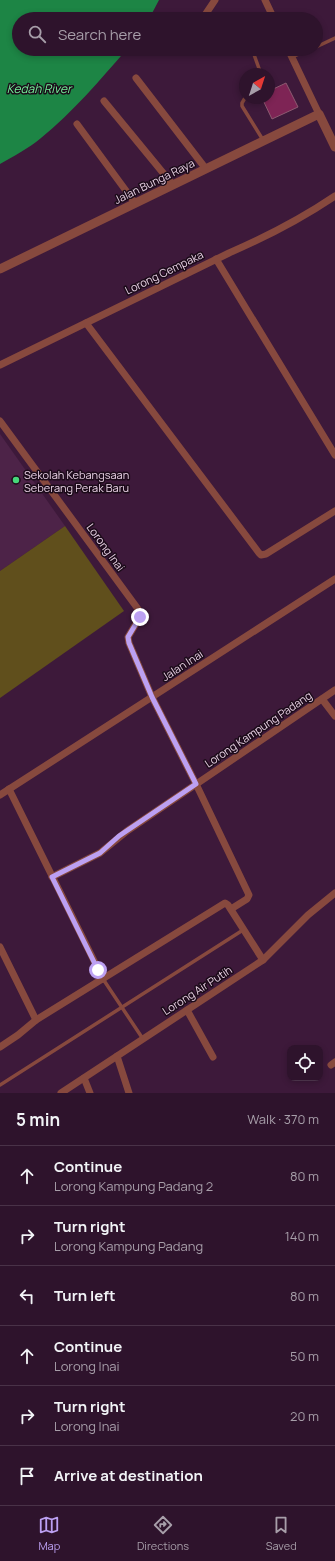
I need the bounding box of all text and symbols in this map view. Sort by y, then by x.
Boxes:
search box [12,12,323,56]
icon: search [26,23,48,45]
text: Search here [58,24,141,45]
north arrow [239,68,275,104]
water label: Kedah River [7,80,73,97]
street label: Jalan Bunga Raya [111,155,197,207]
street label: Lorong Cempaka [122,247,206,297]
place label: Sekolah Kebangsaan Seberang Perak Baru [24,467,129,495]
marker: Sekolah Kebangsaan Seberang Perak Baru [11,475,21,485]
street label: Lorong Inai [84,520,128,574]
route end [131,608,149,626]
street label: Jalan Inai [158,646,206,684]
street label: Lorong Kampung Padang [202,688,314,770]
route start [89,961,107,979]
street label: Lorong Air Putih [159,962,235,1018]
map controls [287,1045,323,1081]
button: locate [287,1045,323,1081]
text: 5 min [16,1108,60,1131]
text: Walk · 370 m [247,1110,319,1128]
text: Continue [54,1156,122,1177]
icon: ahead [16,1165,38,1187]
text: 80 m [290,1167,319,1185]
text: Lorong Kampung Padang 2 [54,1177,213,1195]
text: Turn right [54,1216,125,1237]
icon: right [16,1225,38,1247]
text: 140 m [285,1227,319,1245]
text: Lorong Kampung Padang [54,1237,203,1255]
icon: left [16,1285,38,1307]
text: Turn left [54,1285,116,1306]
text: 80 m [290,1287,319,1305]
text: Continue [54,1336,122,1357]
icon: ahead [16,1345,38,1367]
text: 50 m [290,1347,319,1365]
text: Lorong Inai [54,1357,120,1375]
text: Turn right [54,1396,125,1417]
icon: right [16,1405,38,1427]
text: 20 m [290,1407,319,1425]
text: Lorong Inai [54,1417,120,1435]
icon: arrive [16,1465,38,1487]
text: Arrive at destination [54,1465,203,1486]
tab: Map [38,1514,60,1553]
tab: Directions [137,1514,189,1553]
tab: Saved [266,1514,297,1553]

